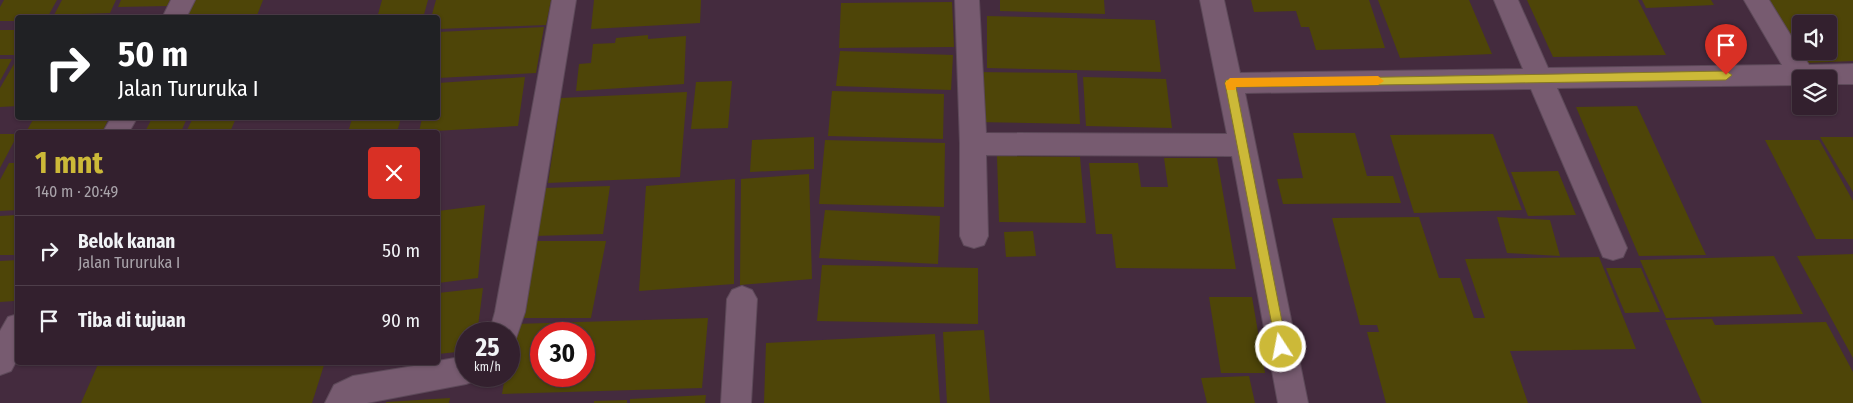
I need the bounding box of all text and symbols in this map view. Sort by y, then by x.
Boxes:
map controls [1792,15,1837,115]
button: sound [1792,15,1837,60]
pin [1705,24,1747,75]
icon: arrive [1712,31,1740,59]
text: 50 m [118,33,188,75]
icon: right [35,35,100,100]
button: layers [1792,70,1837,115]
text: Jalan Tururuka I [118,75,259,102]
text: 1 mnt [35,145,103,181]
button: close [368,147,420,199]
text: 140 m · 20:49 [35,182,118,201]
text: Belok kanan [78,230,175,253]
icon: right [35,237,63,265]
text: 50 m [382,239,420,262]
text: Jalan Tururuka I [78,253,180,272]
icon: arrive [35,307,63,335]
text: Tiba di tujuan [78,309,186,332]
text: 90 m [382,309,420,332]
position arrow [1254,320,1306,372]
speed limit sign: 30 [530,322,595,387]
text: 25 [476,333,499,363]
text: km/h [474,360,501,374]

